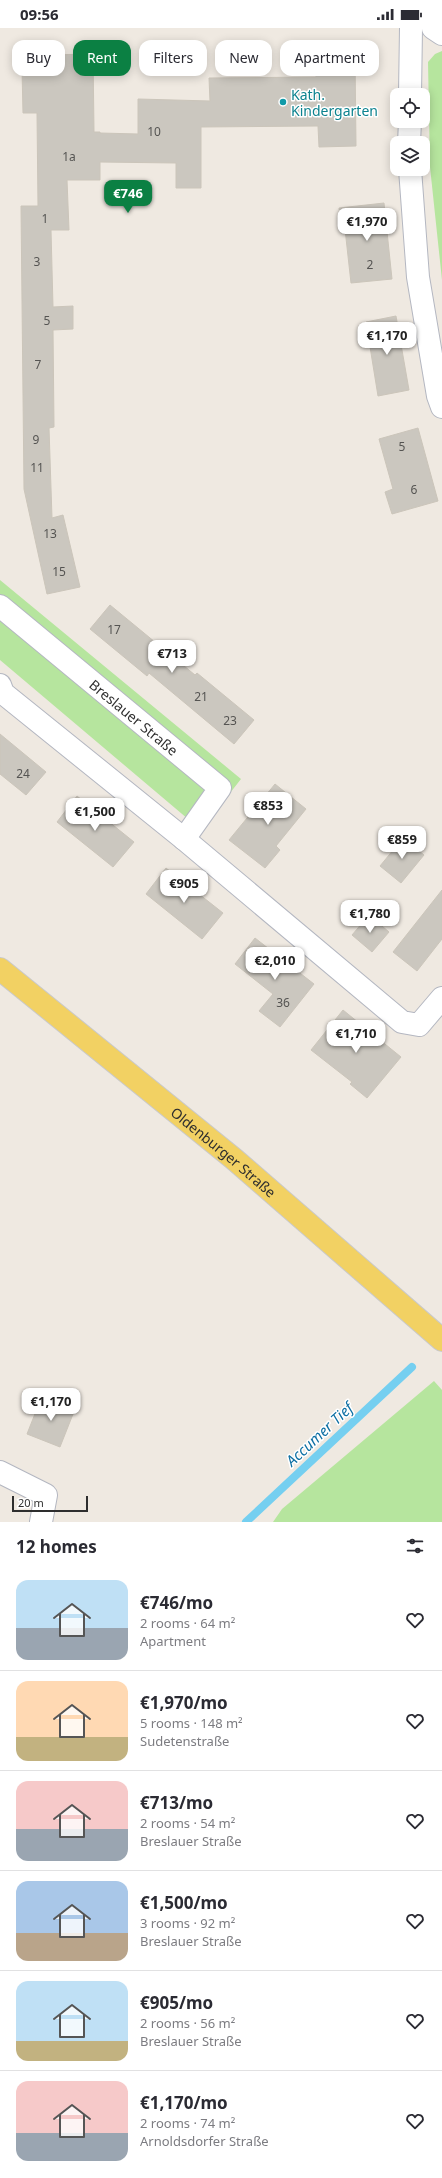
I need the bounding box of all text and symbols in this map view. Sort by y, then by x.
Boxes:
text: 09:56 [20,4,59,24]
chip: Buy [12,40,65,76]
chip: Rent [73,40,131,76]
chip: Filters [139,40,207,76]
chip: New [215,40,272,76]
chip: Apartment [280,40,379,76]
place label: Kath. Kindergarten [291,85,378,120]
map controls [390,88,430,176]
button: locate [390,88,430,128]
marker: Kath. Kindergarten [278,97,288,107]
house number: 10 [147,123,161,140]
button: layers [390,136,430,176]
house number: 1a [62,148,76,165]
pin: €746 [104,180,152,214]
text: €746 [113,184,143,202]
pin: €1,970 [334,208,400,242]
house number: 1 [42,210,48,227]
text: €1,970 [347,212,387,230]
house number: 3 [34,253,41,270]
house number: 2 [367,256,374,273]
house number: 5 [44,312,51,329]
pin: €1,170 [354,322,420,356]
text: €1,170 [367,326,407,344]
house number: 7 [35,356,42,373]
house number: 9 [33,431,40,448]
house number: 5 [399,438,406,455]
house number: 11 [30,459,44,476]
house number: 6 [411,481,418,498]
house number: 13 [43,525,57,542]
house number: 15 [52,563,66,580]
house number: 17 [107,621,121,638]
pin: €713 [148,640,196,674]
text: €713 [157,644,187,662]
street label: Breslauer Straße [86,675,182,759]
house number: 21 [194,688,208,705]
house number: 23 [223,712,237,729]
house number: 24 [16,765,30,782]
pin: €853 [244,792,292,826]
text: €853 [253,796,283,814]
pin: €1,500 [62,798,128,832]
text: €1,500 [75,802,115,820]
pin: €859 [378,826,426,860]
text: €859 [387,830,417,848]
pin: €905 [160,870,208,904]
text: €905 [169,874,199,892]
pin: €1,780 [337,900,403,934]
text: €1,780 [350,904,390,922]
pin: €2,010 [242,947,308,981]
text: €2,010 [255,951,295,969]
house number: 36 [276,994,290,1011]
pin: €1,710 [323,1020,389,1054]
text: €1,710 [336,1024,376,1042]
street label: Oldenburger Straße [167,1102,281,1201]
pin: €1,170 [18,1388,84,1422]
text: €1,170 [31,1392,71,1410]
water label: Accumer Tief [280,1396,358,1471]
scale bar [12,1494,88,1513]
text: 20 m [18,1495,44,1510]
text: 12 homes [16,1535,97,1558]
icon: filters [404,1535,426,1557]
text: €746/mo [140,1591,213,1614]
icon: home [48,1596,96,1644]
icon: heart [404,1609,426,1631]
text: 2 rooms · 64 m² [140,1614,235,1632]
text: Apartment [140,1632,206,1650]
text: €1,970/mo [140,1691,228,1714]
icon: home [48,1697,96,1745]
icon: heart [404,1710,426,1732]
text: 5 rooms · 148 m² [140,1714,243,1732]
text: Sudetenstraße [140,1732,229,1750]
text: €713/mo [140,1791,213,1814]
icon: home [48,1797,96,1845]
icon: heart [404,1810,426,1832]
text: 2 rooms · 54 m² [140,1814,235,1832]
text: Breslauer Straße [140,1832,242,1850]
text: €1,500/mo [140,1891,228,1914]
icon: home [48,1897,96,1945]
icon: heart [404,1910,426,1932]
text: 3 rooms · 92 m² [140,1914,235,1932]
text: Breslauer Straße [140,1932,242,1950]
text: €905/mo [140,1991,213,2014]
icon: home [48,1997,96,2045]
icon: heart [404,2010,426,2032]
text: 2 rooms · 56 m² [140,2014,235,2032]
text: Breslauer Straße [140,2032,242,2050]
text: €1,170/mo [140,2091,228,2114]
icon: home [48,2097,96,2145]
icon: heart [404,2110,426,2132]
text: 2 rooms · 74 m² [140,2114,235,2132]
text: Arnoldsdorfer Straße [140,2132,269,2150]

